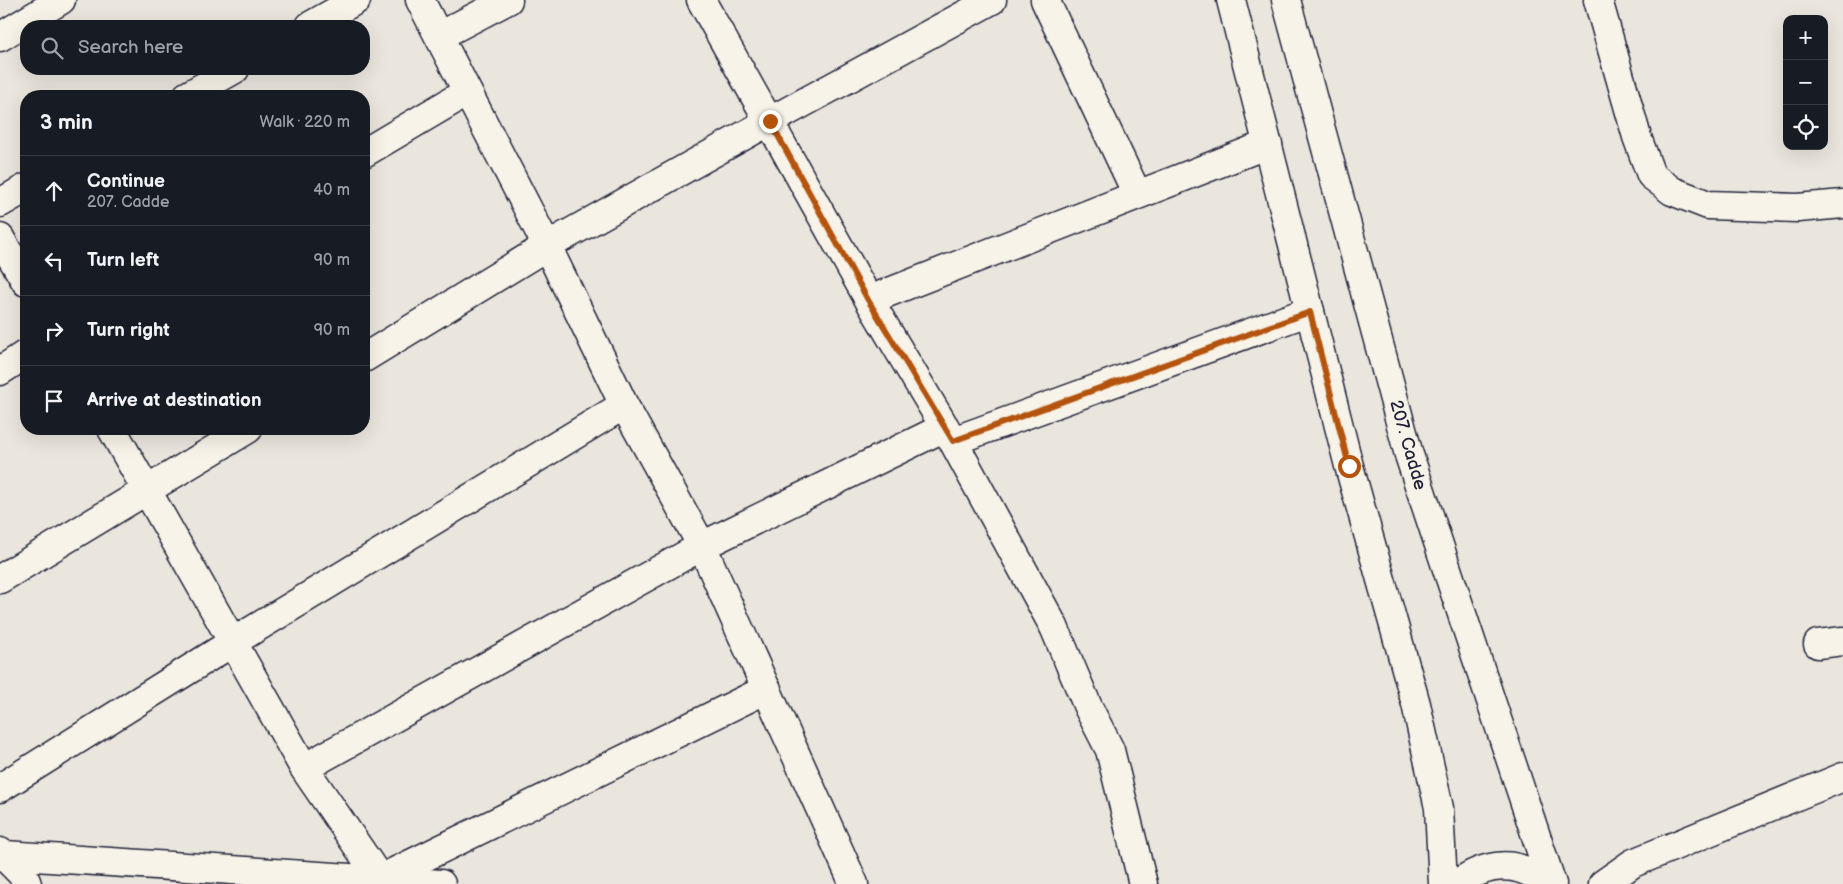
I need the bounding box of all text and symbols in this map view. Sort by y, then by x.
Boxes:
map controls [1783,15,1828,150]
button: + [1783,15,1828,60]
search box [20,20,370,75]
icon: search [38,34,66,62]
text: Search here [78,36,183,59]
button: − [1783,60,1828,105]
button: locate [1783,105,1828,150]
text: 3 min [40,110,93,135]
route end [759,110,782,133]
text: Walk · 220 m [260,113,350,132]
text: Continue [87,170,165,193]
icon: ahead [40,177,68,205]
text: 40 m [313,181,350,200]
text: 207. Cadde [87,193,169,212]
icon: left [40,247,68,275]
text: Turn left [87,249,159,272]
text: 90 m [314,251,350,270]
icon: right [40,317,68,345]
text: Turn right [87,319,170,342]
text: 90 m [314,321,350,340]
icon: arrive [40,387,68,415]
text: Arrive at destination [87,389,262,412]
street label: 207. Cadde [1385,398,1431,493]
route start [1338,455,1361,478]

